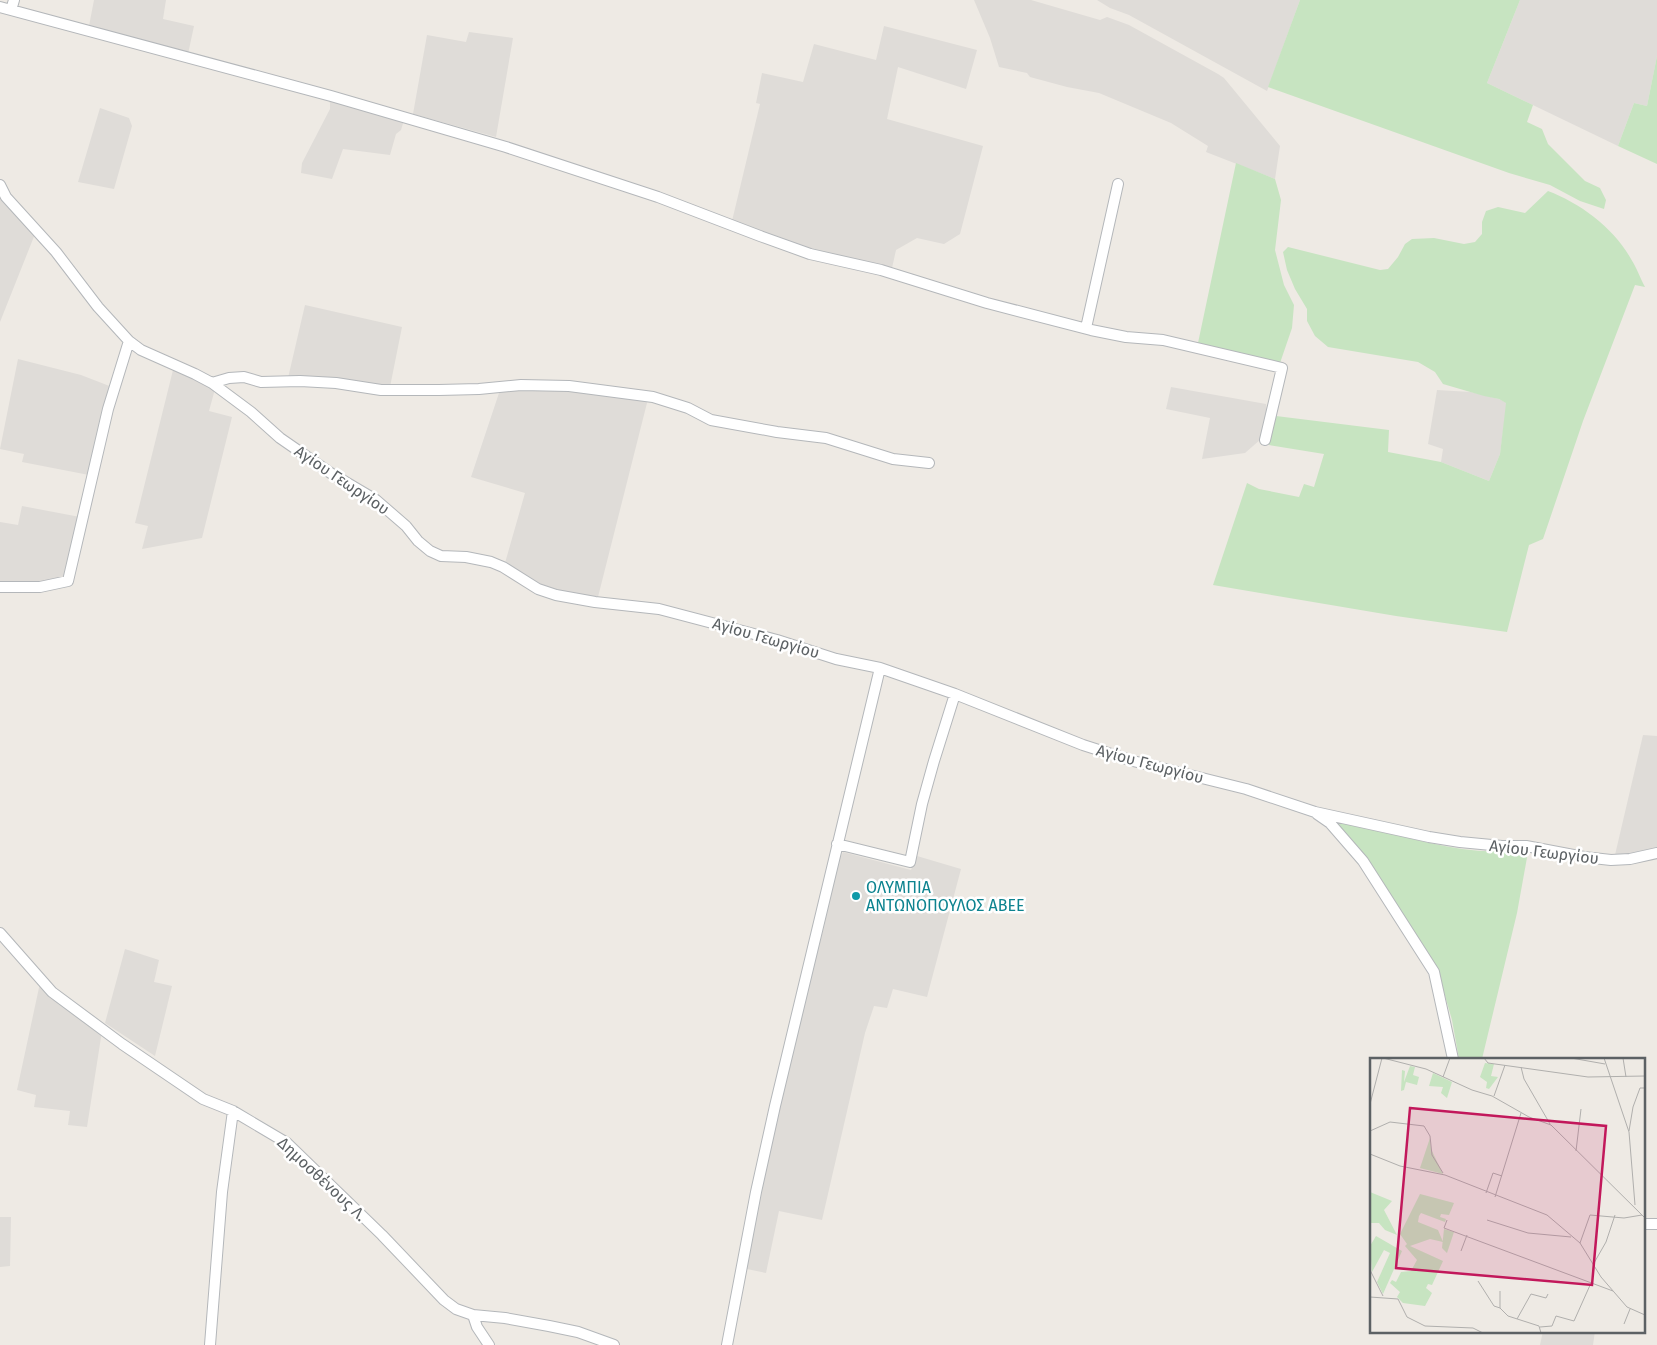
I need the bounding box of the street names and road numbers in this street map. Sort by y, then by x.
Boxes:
street label: Αγίου Γεωργίου [291,441,393,519]
street label: Αγίου Γεωργίου [710,614,822,662]
street label: Αγίου Γεωργίου [1094,741,1206,787]
street label: Αγίου Γεωργίου [1488,836,1600,868]
street label: Δημοσθένους Λ. [274,1133,370,1225]

